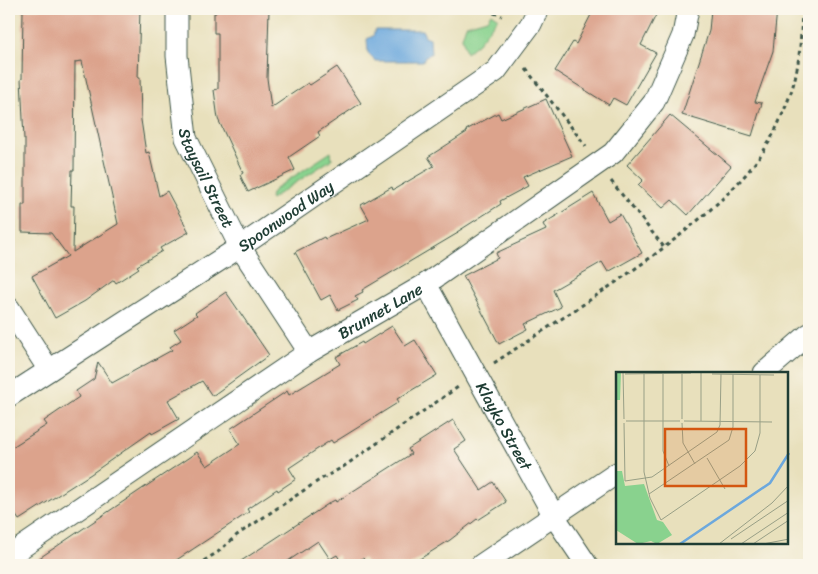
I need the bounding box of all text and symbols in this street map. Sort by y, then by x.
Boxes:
street label: Staysail Street [171,127,243,233]
street label: Spoonwood Way [231,172,340,259]
street label: Brunnet Lane [332,274,428,347]
inset map [616,372,788,544]
street label: Klayko Street [468,376,541,476]

